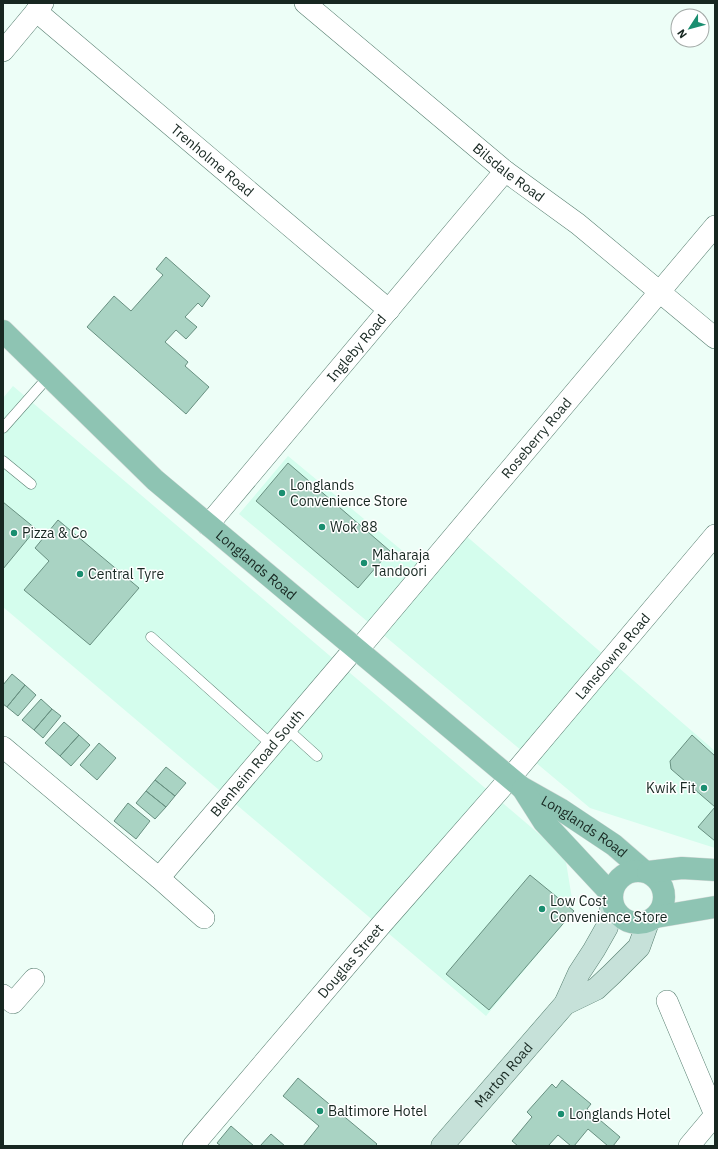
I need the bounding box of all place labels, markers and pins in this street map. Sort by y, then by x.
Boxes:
place label: Longlands Convenience Store [290,476,408,510]
marker: Longlands Convenience Store [277,488,287,498]
place label: Wok 88 [330,518,378,536]
marker: Wok 88 [317,522,327,532]
place label: Pizza & Co [22,524,87,542]
marker: Pizza & Co [9,528,19,538]
place label: Maharaja Tandoori [372,546,430,580]
marker: Maharaja Tandoori [359,558,369,568]
place label: Central Tyre [88,565,164,583]
marker: Central Tyre [75,569,85,579]
place label: Kwik Fit [646,779,696,797]
marker: Kwik Fit [699,783,709,793]
place label: Low Cost Convenience Store [550,892,668,926]
marker: Low Cost Convenience Store [537,904,547,914]
place label: Baltimore Hotel [328,1102,427,1120]
place label: Longlands Hotel [569,1105,671,1123]
marker: Baltimore Hotel [315,1106,325,1116]
marker: Longlands Hotel [556,1109,566,1119]

